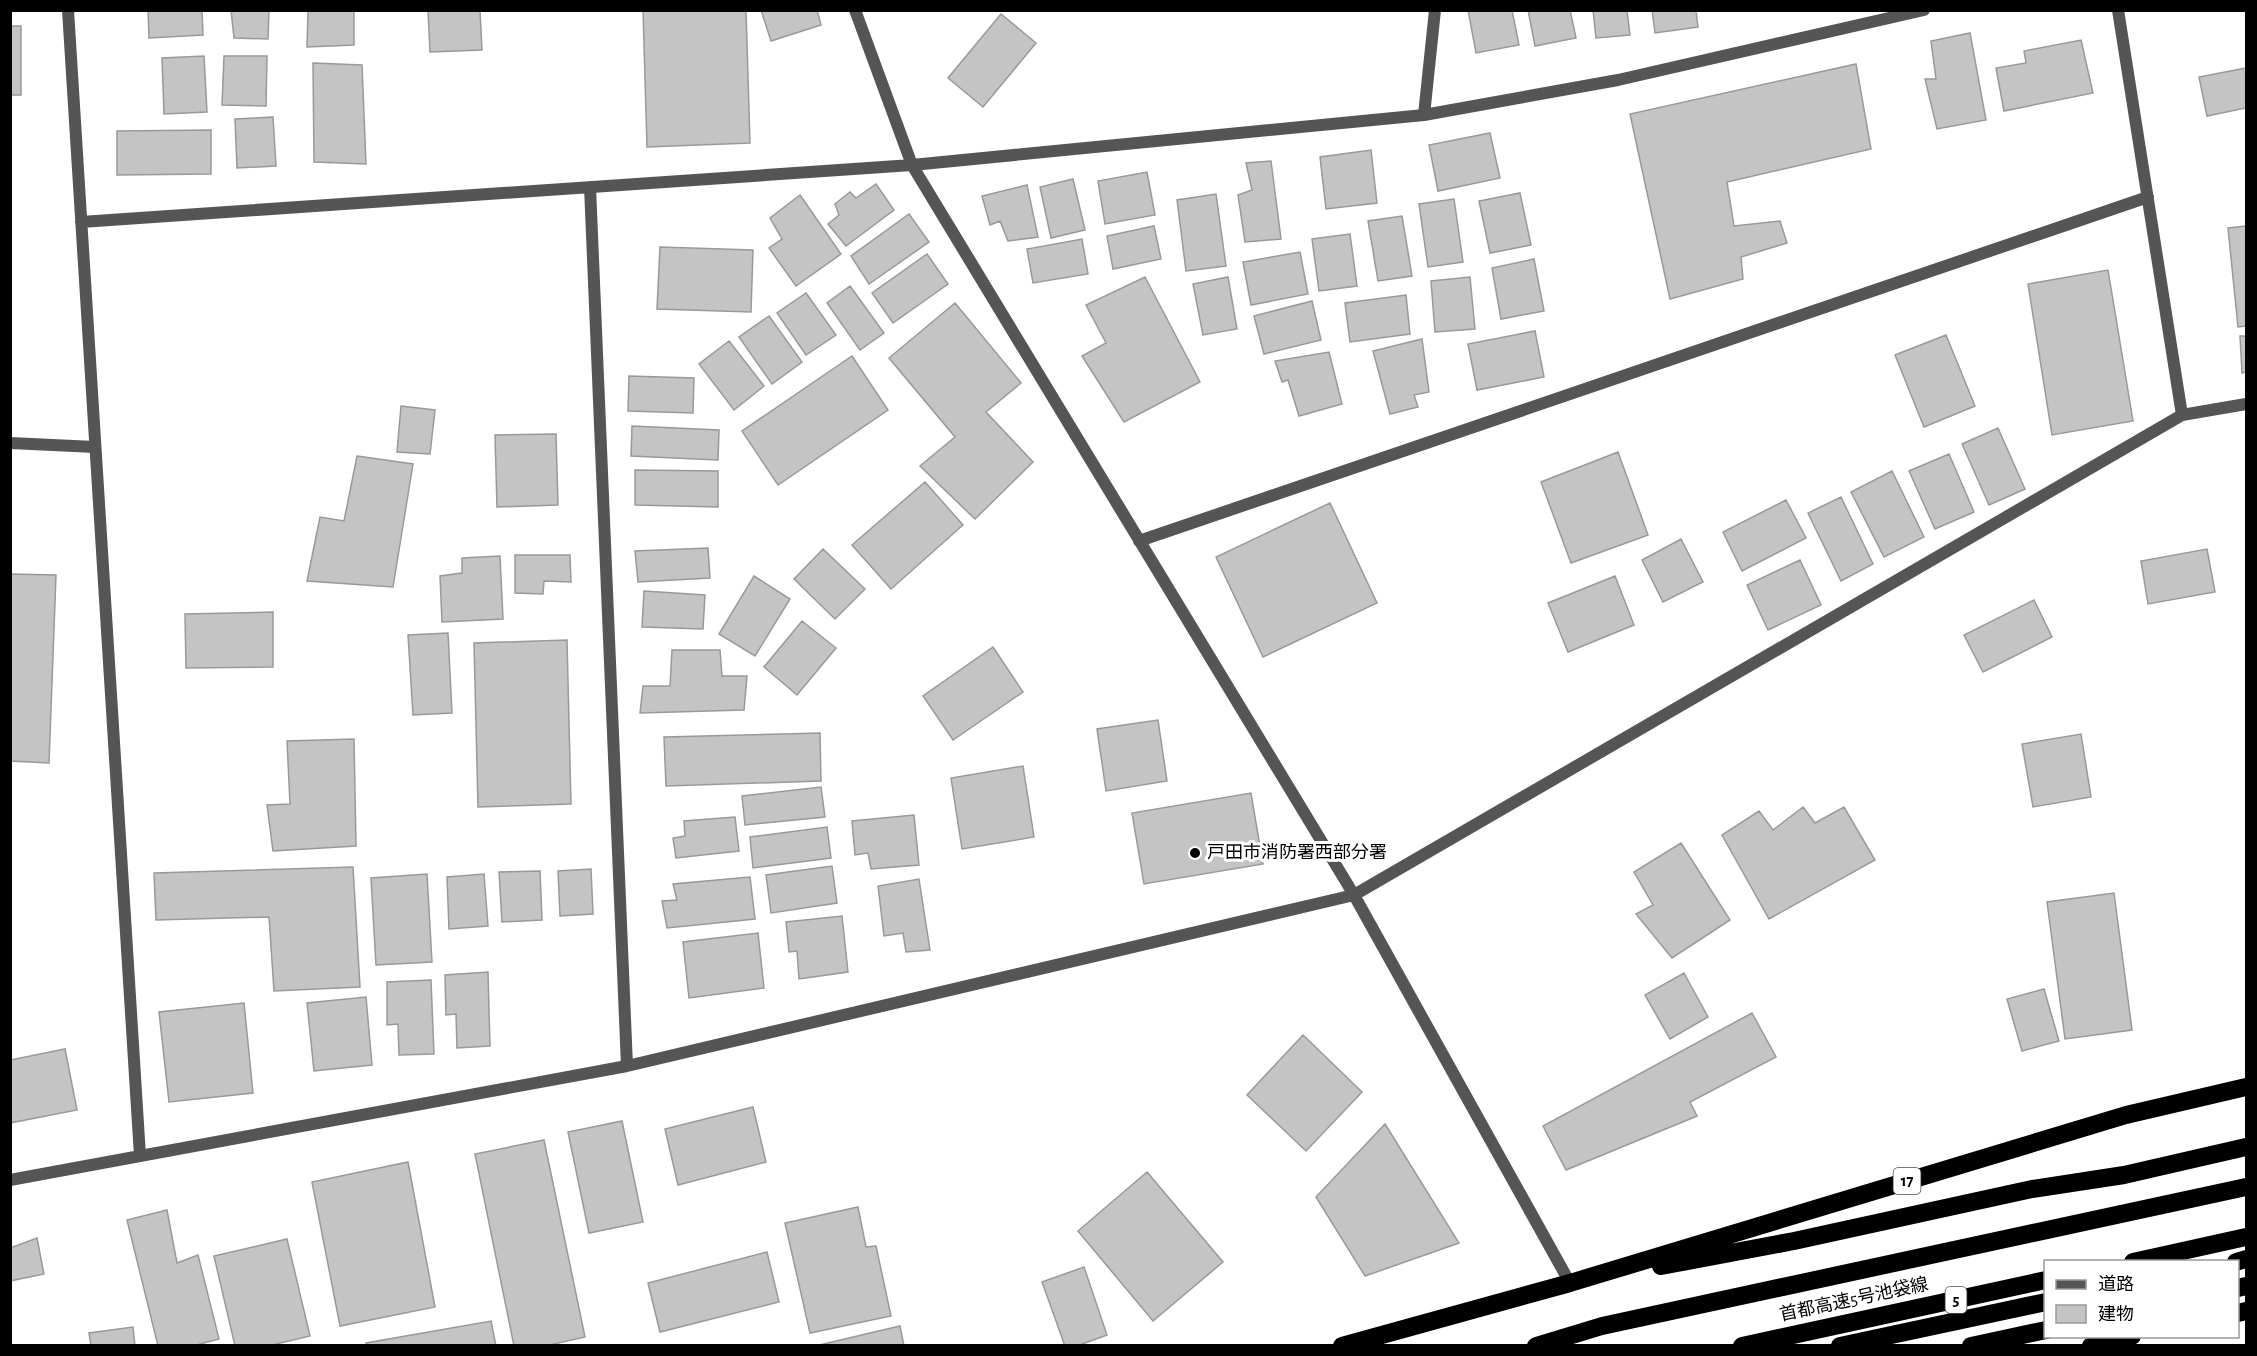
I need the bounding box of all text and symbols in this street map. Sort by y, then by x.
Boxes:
place label: 戸田市消防署西部分署 [1207,843,1387,862]
marker: 戸田市消防署西部分署 [1188,846,1202,860]
road number: 17 [1894,1168,1920,1194]
legend [2044,1260,2239,1338]
street label: 首都高速5号池袋線 [1778,1273,1930,1325]
text: 道路 [2098,1274,2134,1294]
road number: 5 [1946,1287,1966,1313]
text: 建物 [2098,1304,2134,1324]

